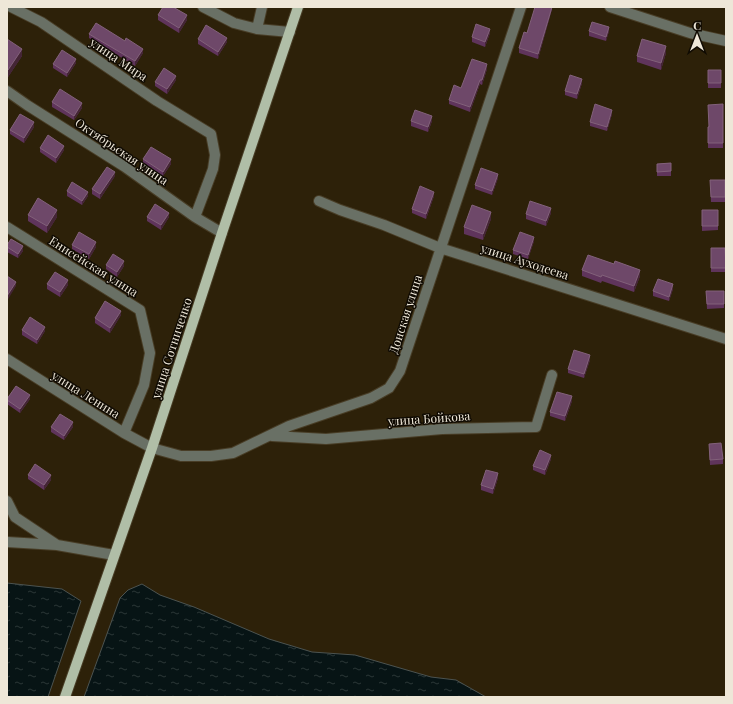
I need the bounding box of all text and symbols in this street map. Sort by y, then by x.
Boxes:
north arrow [677,16,717,56]
text: С [693,18,701,33]
street label: улица Мира [86,33,151,84]
street label: Октябрьская улица [72,114,172,188]
street label: Енисейская улица [46,232,142,300]
street label: улица Ауходеева [478,239,571,283]
street label: Донская улица [385,273,425,355]
street label: улица Сотниченко [147,295,195,401]
street label: улица Ленина [48,366,123,421]
street label: улица Бойкова [386,407,471,429]

